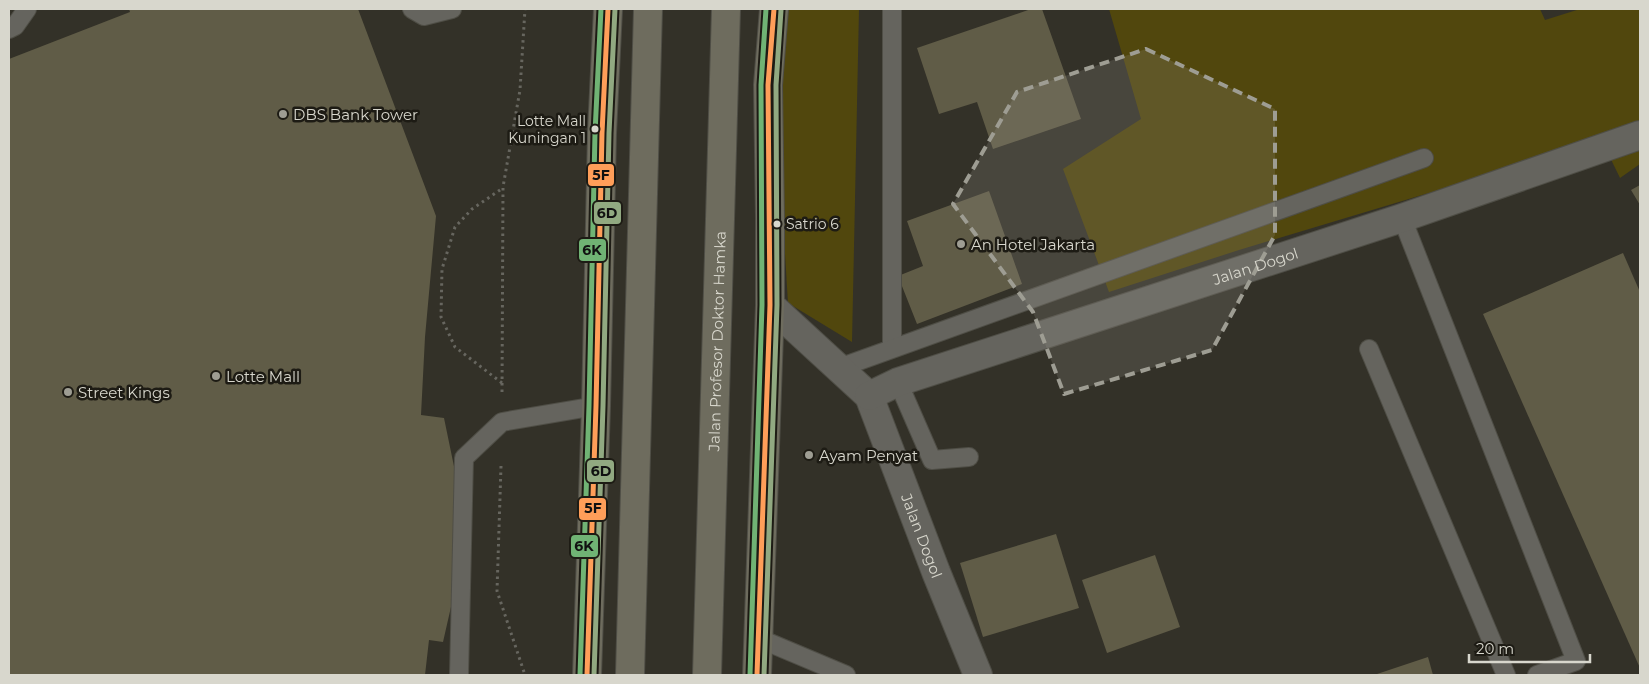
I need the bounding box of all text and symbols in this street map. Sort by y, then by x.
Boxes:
place label: DBS Bank Tower [293,105,418,124]
marker: DBS Bank Tower [277,108,289,120]
place label: Lotte Mall Kuningan 1 [508,112,586,147]
marker: Lotte Mall Kuningan 1 [590,124,600,134]
line badge: 5F [587,163,615,187]
text: 5F [592,166,610,184]
line badge: 6D [593,201,622,225]
text: 6D [597,204,618,222]
place label: Satrio 6 [786,215,839,233]
marker: Satrio 6 [772,219,782,229]
street label: Jalan Profesor Doktor Hamka [704,231,729,453]
place label: An Hotel Jakarta [971,235,1095,254]
line badge: 6K [578,238,607,262]
marker: An Hotel Jakarta [955,238,967,250]
text: 6K [582,241,602,259]
street label: Jalan Dogol [1209,243,1301,289]
place label: Lotte Mall [226,367,300,386]
marker: Lotte Mall [210,370,222,382]
place label: Street Kings [78,383,170,402]
marker: Street Kings [62,386,74,398]
place label: Ayam Penyat [819,446,918,465]
marker: Ayam Penyat [803,449,815,461]
line badge: 6D [586,459,615,483]
text: 6D [591,462,612,480]
street label: Jalan Dogol [897,490,947,581]
line badge: 5F [578,497,607,521]
text: 5F [584,499,602,517]
line badge: 6K [570,534,599,558]
text: 6K [574,537,594,555]
scale bar [1469,632,1590,664]
text: 20 m [1476,639,1514,658]

